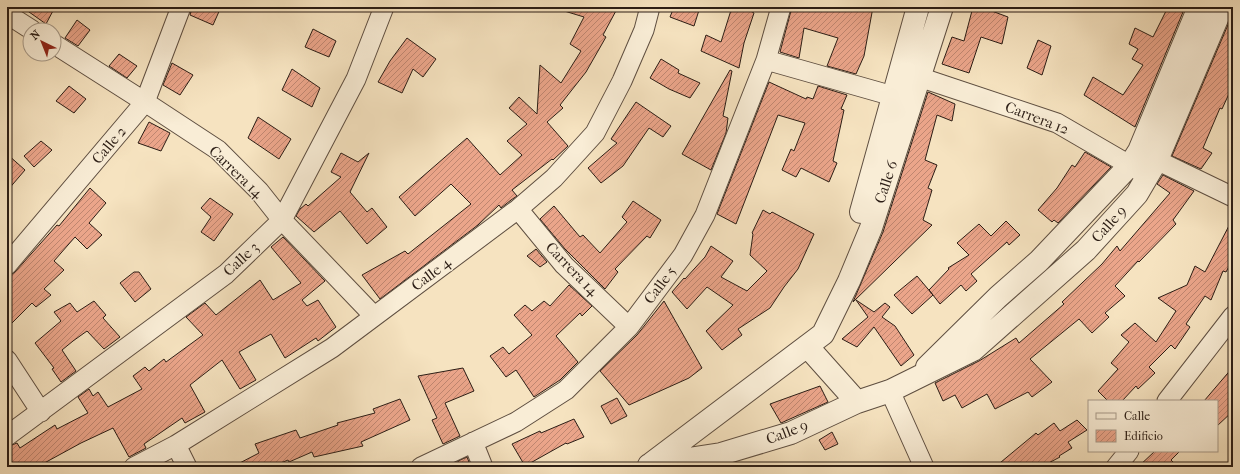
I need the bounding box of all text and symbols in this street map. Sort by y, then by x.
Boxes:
north arrow [22,22,62,62]
text: N [28,27,43,43]
street label: Carrera 12 [1003,98,1072,138]
street label: Calle 2 [88,122,130,167]
street label: Carrera 14 [205,142,267,203]
street label: Calle 6 [871,157,902,206]
street label: Calle 9 [1088,202,1130,246]
street label: Calle 3 [219,238,263,280]
street label: Carrera 14 [542,238,603,300]
street label: Calle 4 [408,253,455,295]
street label: Calle 5 [640,263,680,307]
legend [1088,400,1218,452]
text: Calle [1124,409,1150,423]
street label: Calle 9 [763,416,811,448]
text: Edificio [1124,429,1163,443]

